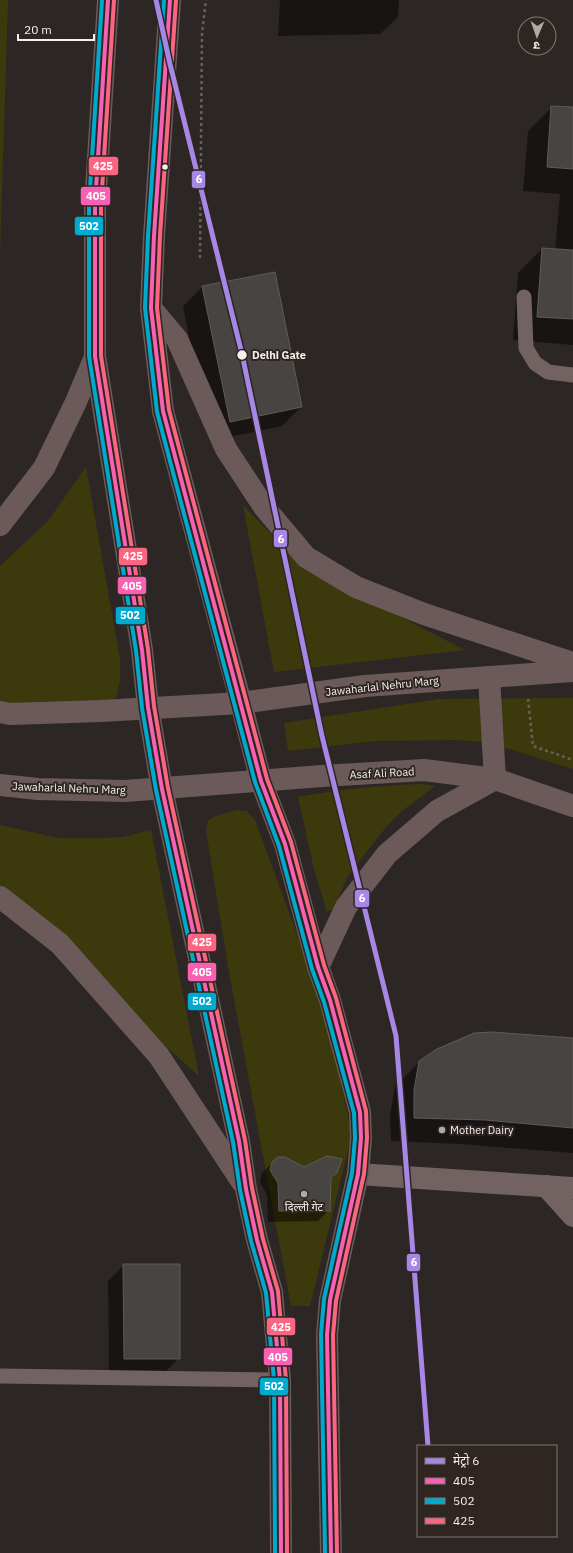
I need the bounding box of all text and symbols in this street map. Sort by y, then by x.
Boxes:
scale bar [18,16,94,42]
north arrow [517,16,557,56]
text: 20 m [24,22,52,37]
text: उ [533,39,540,53]
line badge: 425 [88,156,119,176]
text: 425 [93,159,113,173]
unlabelled marker [160,162,170,172]
line badge: 6 [191,170,206,189]
text: 6 [196,172,203,186]
line badge: 405 [80,186,111,206]
text: 405 [86,189,106,203]
line badge: 502 [74,216,104,236]
text: 502 [79,219,99,233]
marker: Delhi Gate [235,348,249,362]
place label: Delhi Gate [252,348,306,362]
line badge: 6 [273,529,288,548]
text: 6 [278,532,285,546]
line badge: 425 [118,547,148,566]
text: 425 [123,549,143,563]
line badge: 405 [117,576,147,595]
text: 405 [122,579,142,593]
line badge: 502 [115,606,146,625]
text: 502 [120,608,140,622]
street label: Jawaharlal Nehru Marg [325,673,439,699]
street label: Asaf Ali Road [349,764,415,782]
street label: Jawaharlal Nehru Marg [12,779,126,797]
line badge: 6 [354,889,370,908]
text: 6 [359,891,366,905]
line badge: 425 [187,933,217,952]
text: 425 [192,935,212,949]
line badge: 405 [187,962,217,982]
text: 405 [192,965,212,979]
line badge: 502 [187,992,217,1011]
text: 502 [192,994,212,1008]
place label: Mother Dairy [450,1123,514,1137]
marker: Mother Dairy [437,1125,447,1135]
marker: दिल्ली गेट [299,1189,309,1199]
place label: दिल्ली गेट [285,1200,324,1214]
line badge: 6 [406,1253,421,1272]
text: 6 [411,1255,418,1269]
line badge: 425 [266,1317,296,1336]
text: 425 [271,1320,291,1334]
line badge: 405 [263,1347,293,1366]
text: 405 [268,1350,288,1364]
line badge: 502 [259,1377,289,1396]
text: 502 [264,1379,284,1393]
legend [417,1445,557,1537]
text: मेट्रो 6 [453,1453,479,1468]
text: 405 [453,1473,475,1488]
text: 502 [453,1493,475,1508]
text: 425 [453,1513,475,1528]

